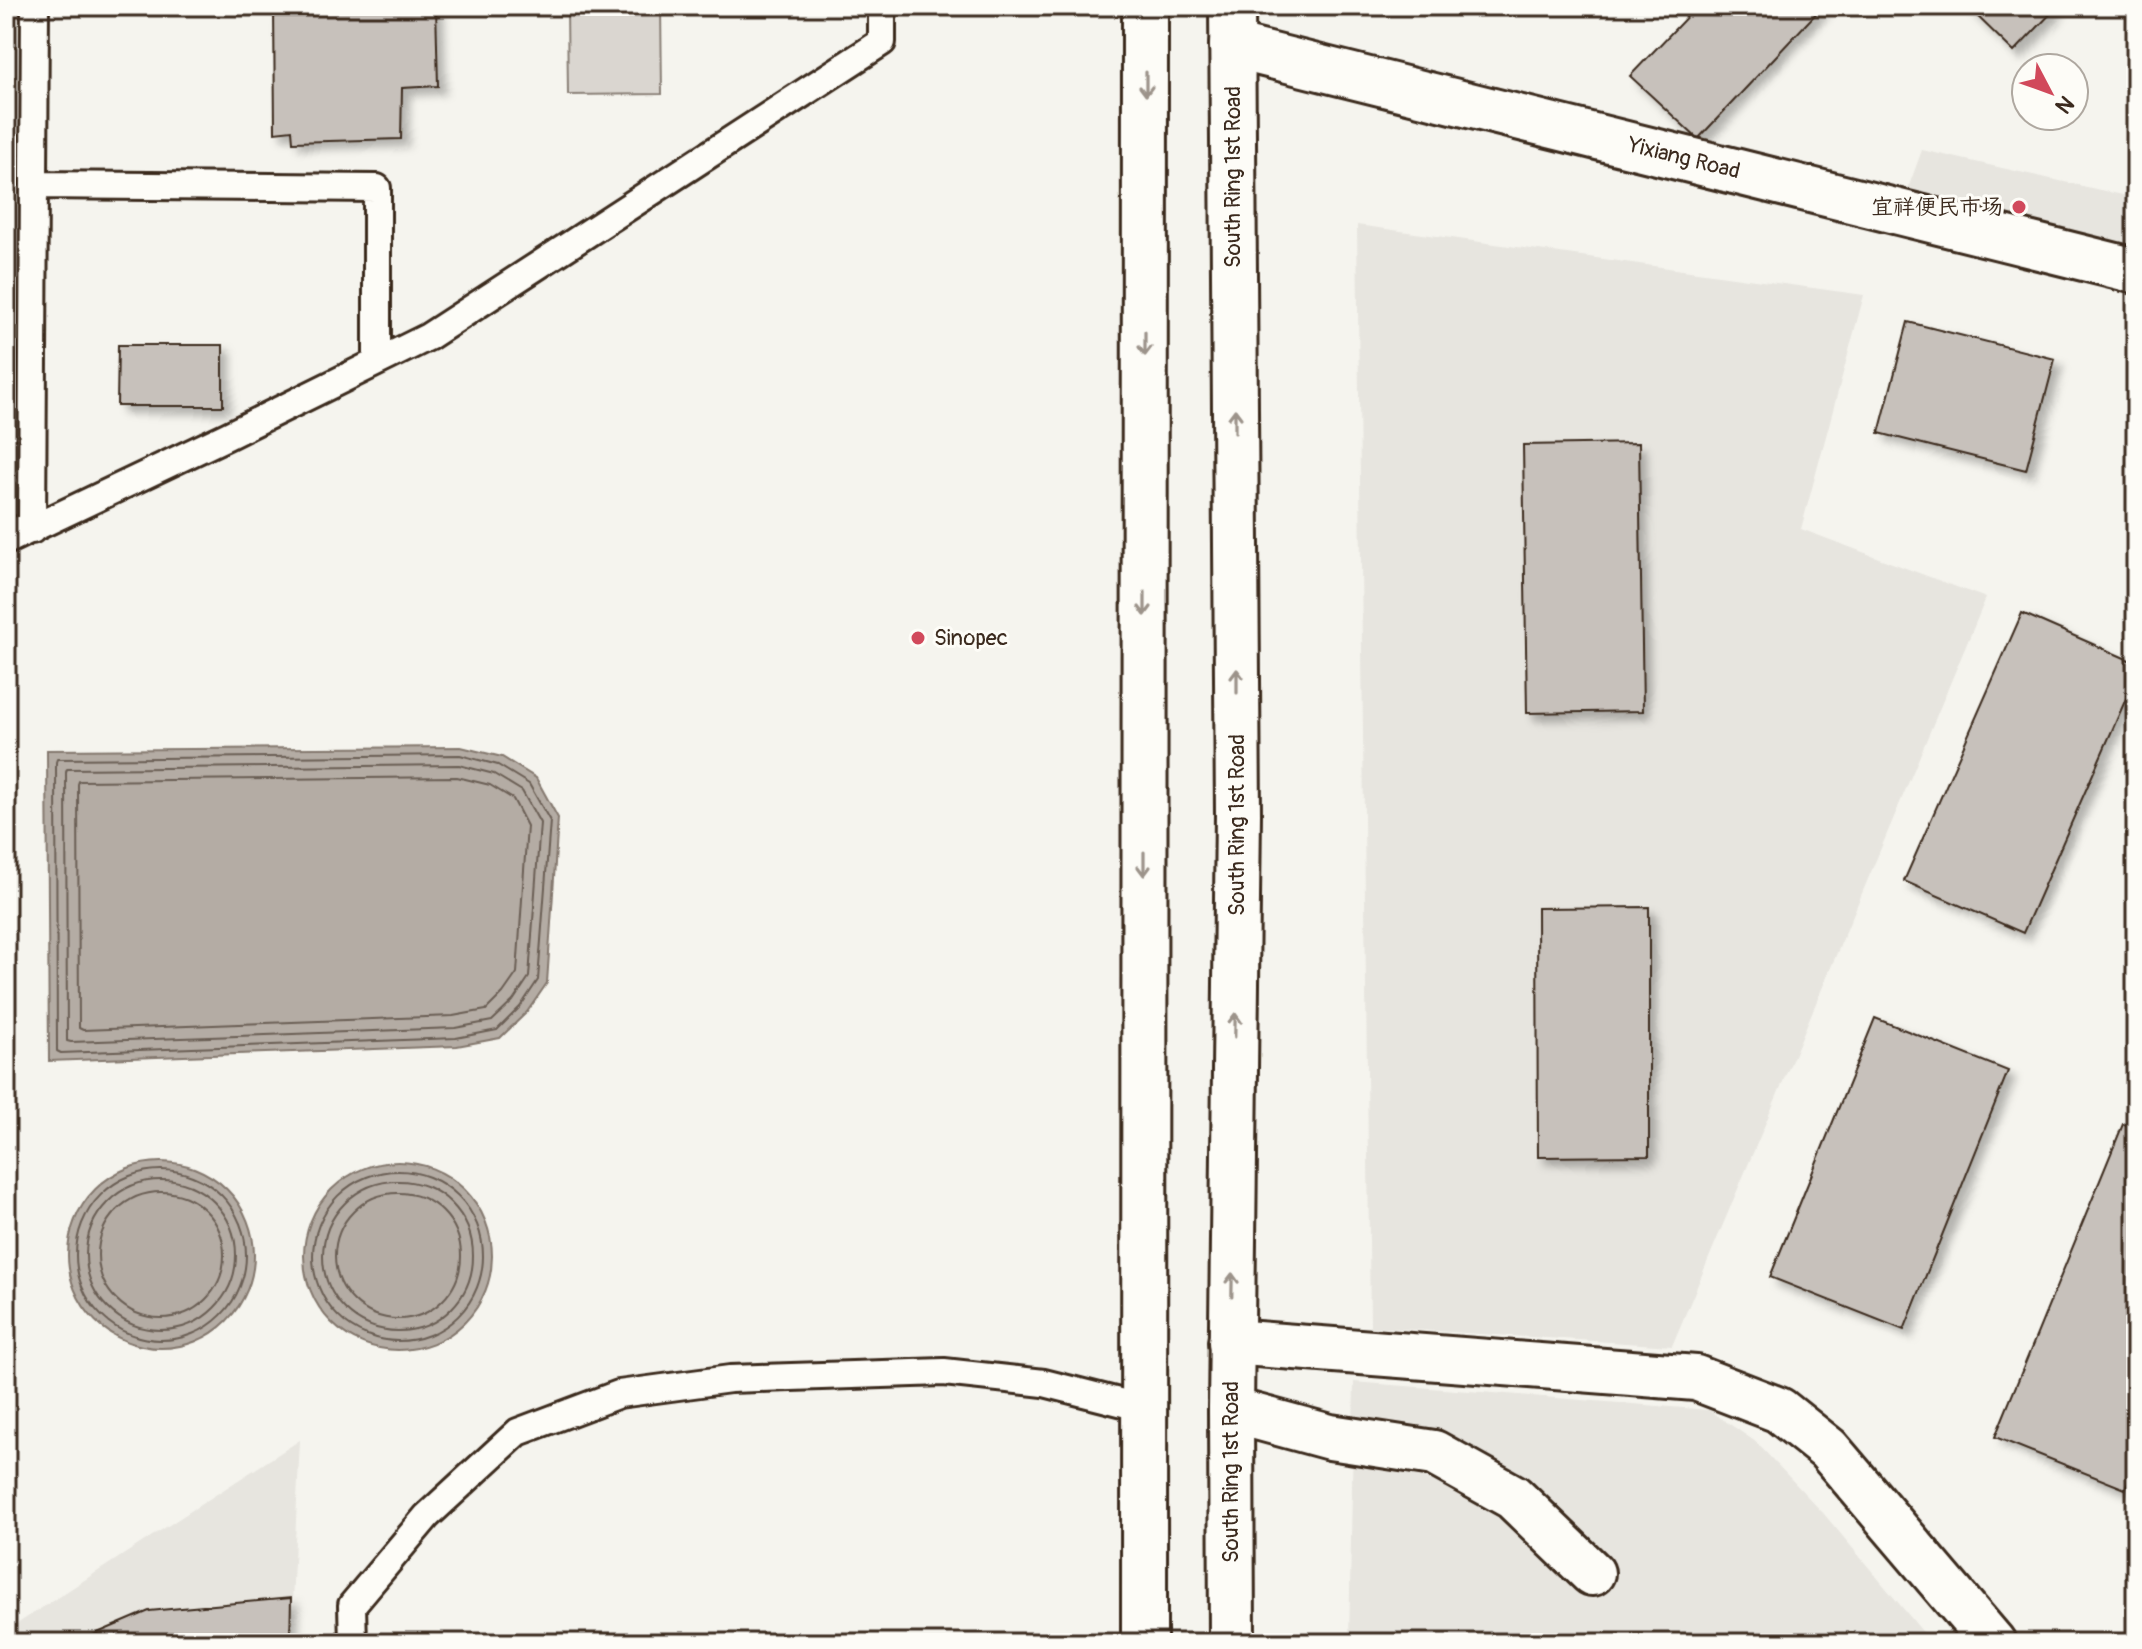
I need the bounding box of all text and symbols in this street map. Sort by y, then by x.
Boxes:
north arrow [2010,52,2090,132]
one-way arrow [1138,70,1154,97]
street label: South Ring 1st Road [1219,86,1247,268]
text: N [2049,90,2080,119]
street label: Yixiang Road [1624,130,1743,185]
place label: 宜祥便民市场 [1871,193,2003,221]
marker: 宜祥便民市场 [2010,198,2028,216]
one-way arrow [1137,330,1153,357]
one-way arrow [1227,408,1243,435]
one-way arrow [1137,590,1153,617]
place label: Sinopec [934,624,1008,652]
marker: Sinopec [909,629,927,647]
one-way arrow [1229,668,1245,695]
street label: South Ring 1st Road [1223,734,1251,916]
one-way arrow [1136,850,1152,877]
one-way arrow [1227,1012,1243,1039]
one-way arrow [1224,1272,1240,1299]
street label: South Ring 1st Road [1217,1381,1245,1563]

